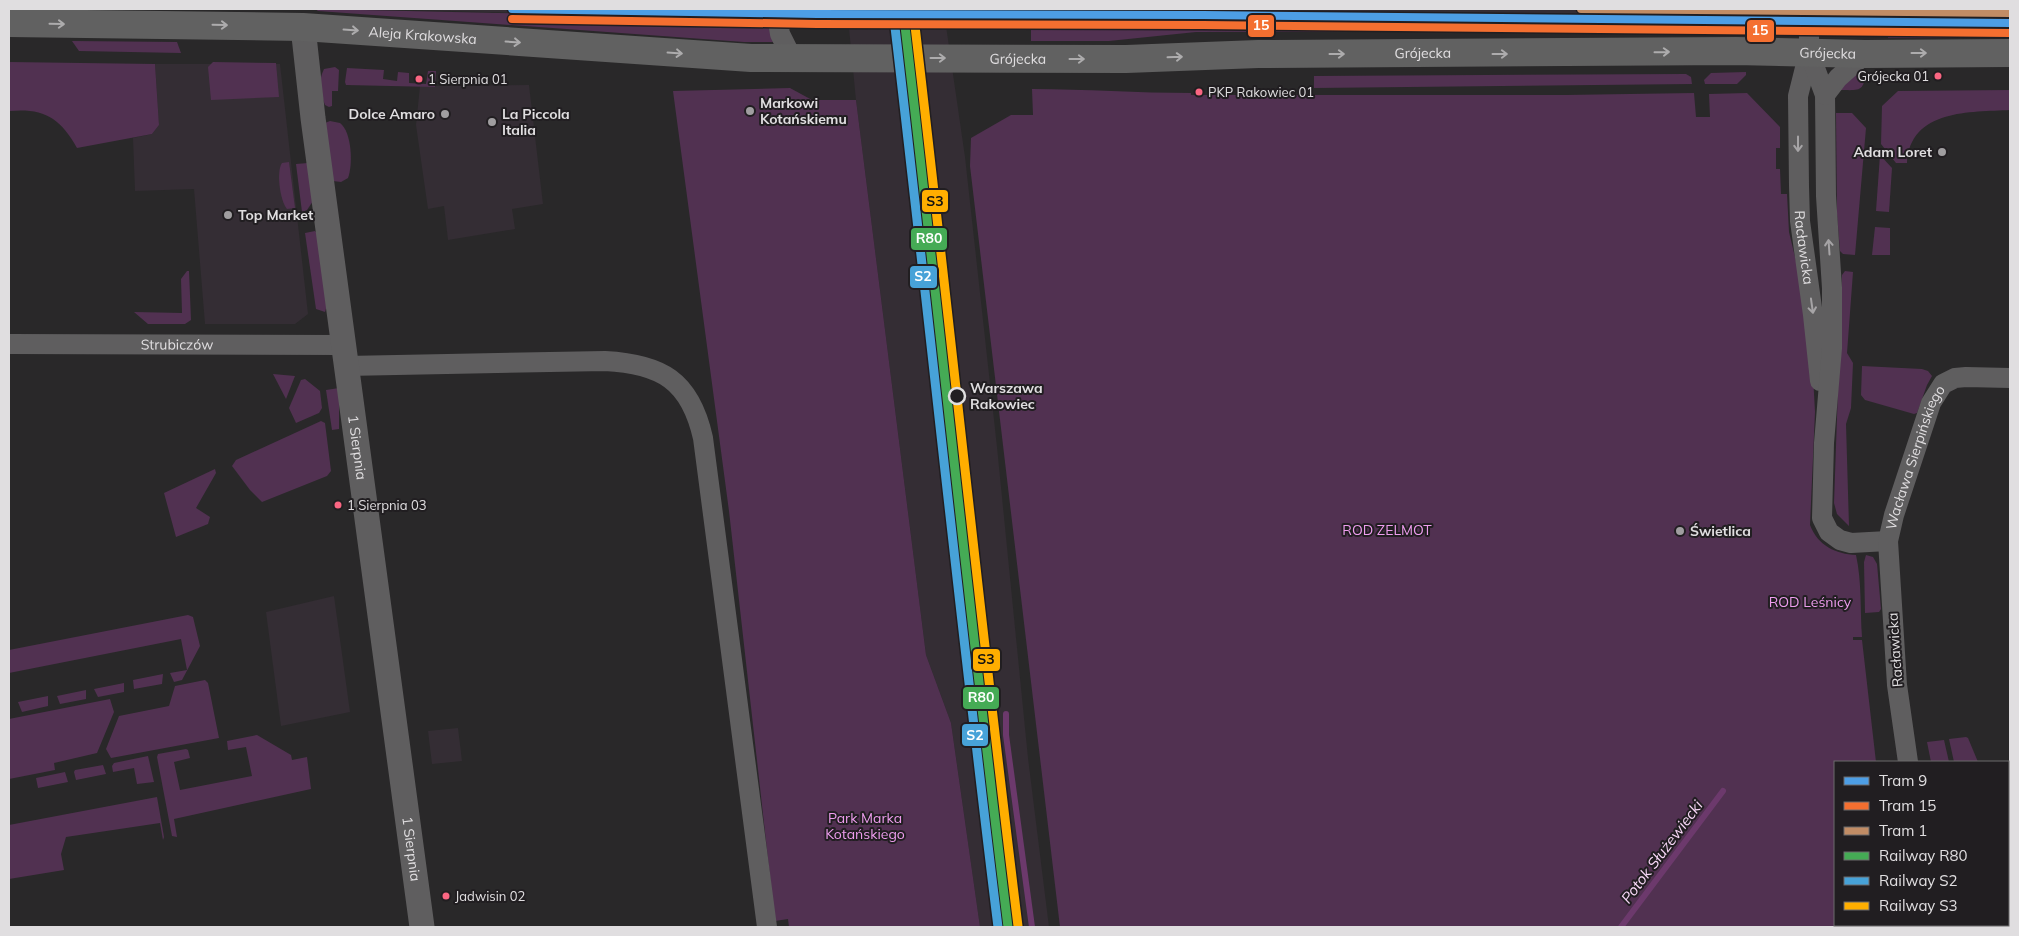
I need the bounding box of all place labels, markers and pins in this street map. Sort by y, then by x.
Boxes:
place label: Grójecka 01 [1857,68,1929,84]
place label: 1 Sierpnia 01 [428,71,507,87]
marker: Grójecka 01 [1933,71,1943,81]
marker: 1 Sierpnia 01 [414,74,424,84]
place label: PKP Rakowiec 01 [1208,84,1314,100]
marker: PKP Rakowiec 01 [1194,87,1204,97]
place label: Markowi Kotańskiemu [760,94,847,128]
place label: Dolce Amaro [349,105,435,123]
place label: La Piccola Italia [502,105,570,139]
marker: Markowi Kotańskiemu [744,105,756,117]
marker: Dolce Amaro [439,108,451,120]
marker: La Piccola Italia [486,116,498,128]
place label: Adam Loret [1853,143,1933,161]
marker: Adam Loret [1936,146,1948,158]
place label: Top Market [238,206,314,224]
marker: Top Market [222,209,234,221]
place label: Warszawa Rakowiec [970,379,1043,413]
marker: Warszawa Rakowiec [948,387,966,405]
place label: 1 Sierpnia 03 [347,497,426,513]
marker: 1 Sierpnia 03 [333,500,343,510]
place label: Świetlica [1690,522,1751,540]
marker: Świetlica [1674,525,1686,537]
place label: Jadwisin 02 [455,888,526,904]
marker: Jadwisin 02 [441,891,451,901]

